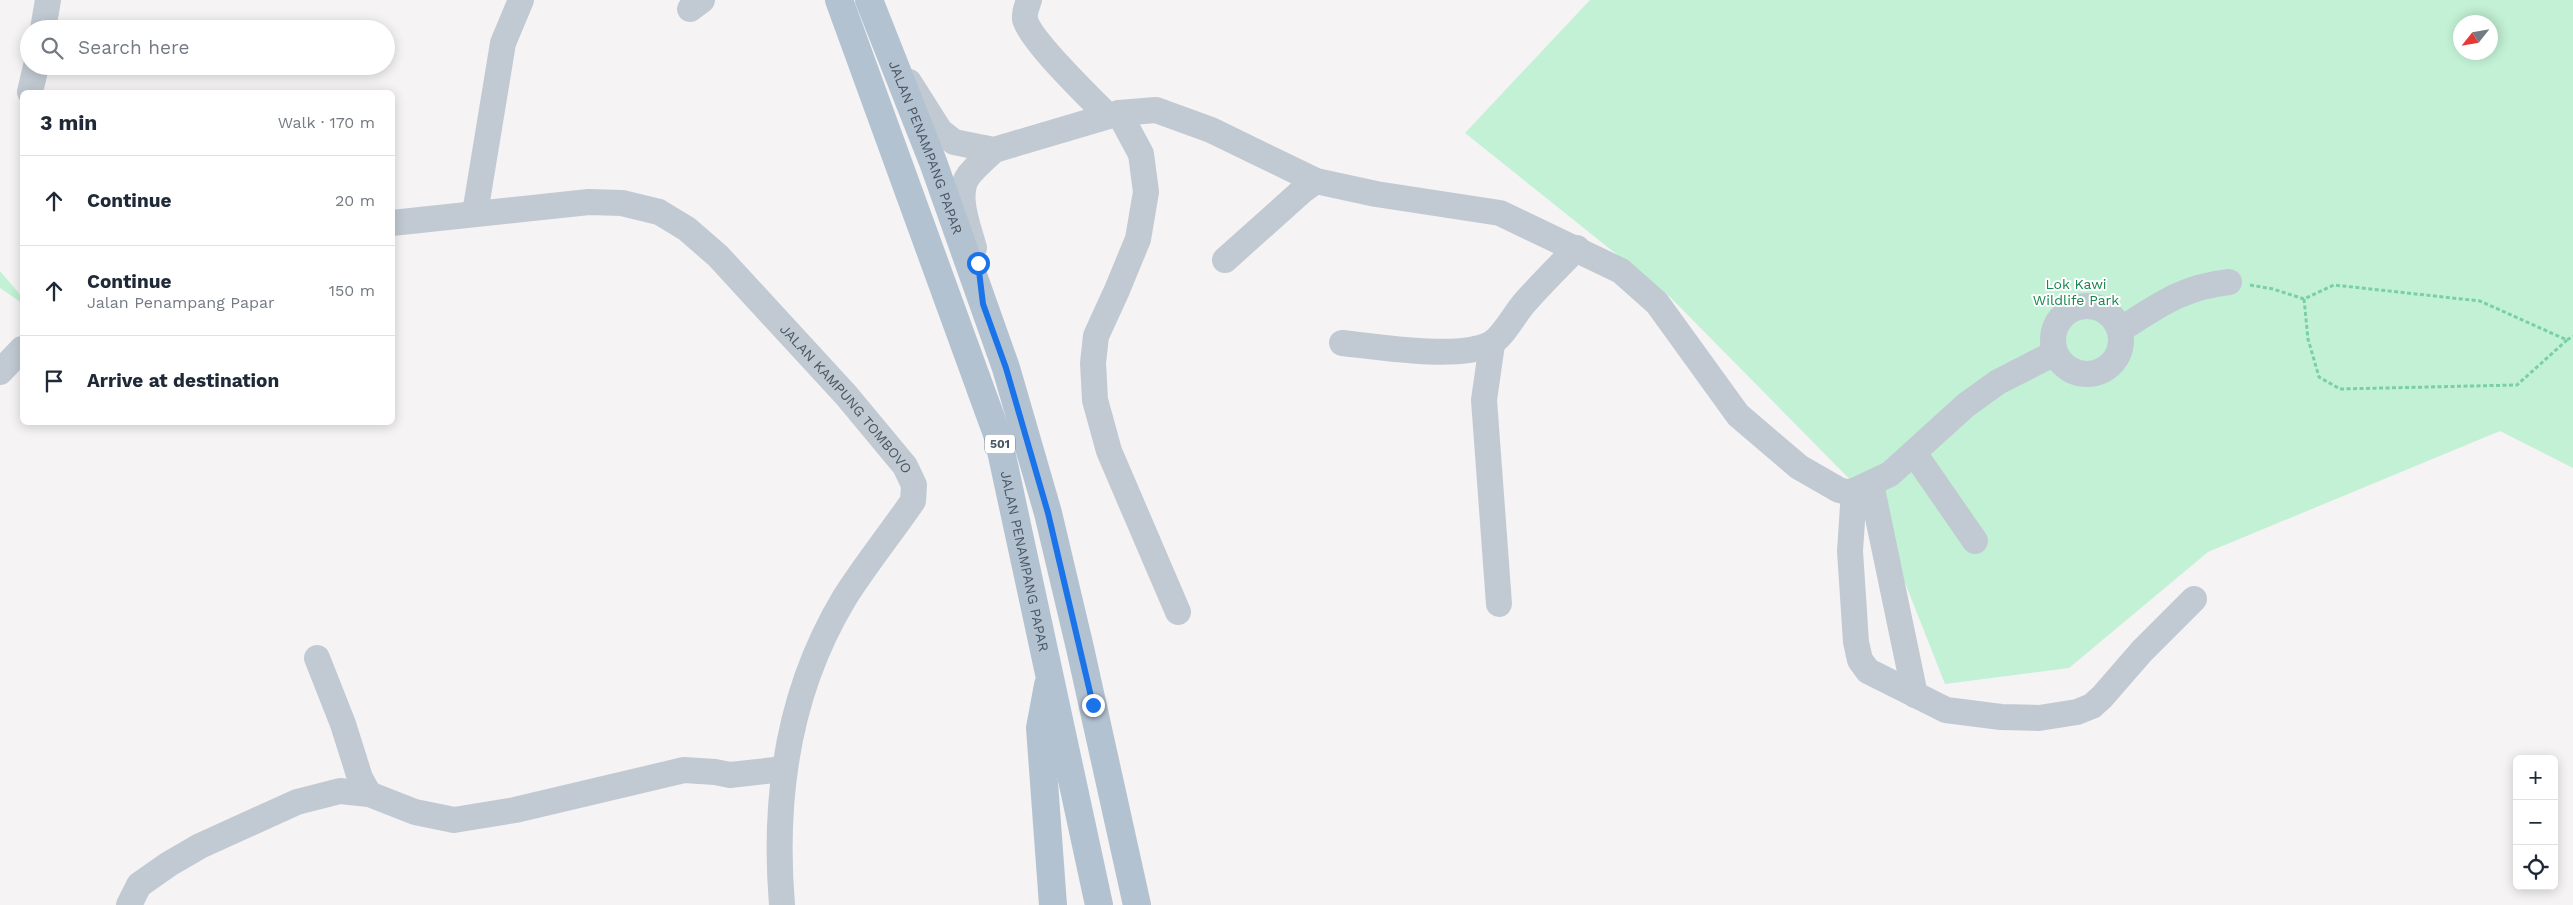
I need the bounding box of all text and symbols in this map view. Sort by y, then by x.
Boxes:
north arrow [2453,15,2498,60]
search box [20,20,395,75]
icon: search [38,34,66,62]
text: Search here [78,36,189,59]
street label: JALAN PENAMPANG PAPAR [886,58,966,236]
text: 3 min [40,110,97,135]
text: Walk · 170 m [278,113,375,132]
icon: ahead [40,187,68,215]
text: Continue [87,189,171,212]
text: 20 m [335,191,375,210]
route start [967,252,990,275]
text: Continue [87,270,171,293]
park label: Lok Kawi Wildlife Park [2033,276,2119,308]
icon: ahead [40,277,68,305]
text: 150 m [329,281,375,300]
text: Jalan Penampang Papar [87,293,275,312]
street label: JALAN KAMPUNG TOMBOVO [777,321,915,476]
icon: arrive [40,367,68,395]
text: Arrive at destination [87,369,279,392]
road number: 501 [985,434,1015,454]
street label: JALAN PENAMPANG PAPAR [998,469,1052,653]
route end [1082,694,1105,717]
map controls [2513,755,2558,890]
button: + [2513,755,2558,800]
button: − [2513,800,2558,845]
button: locate [2513,845,2558,890]

